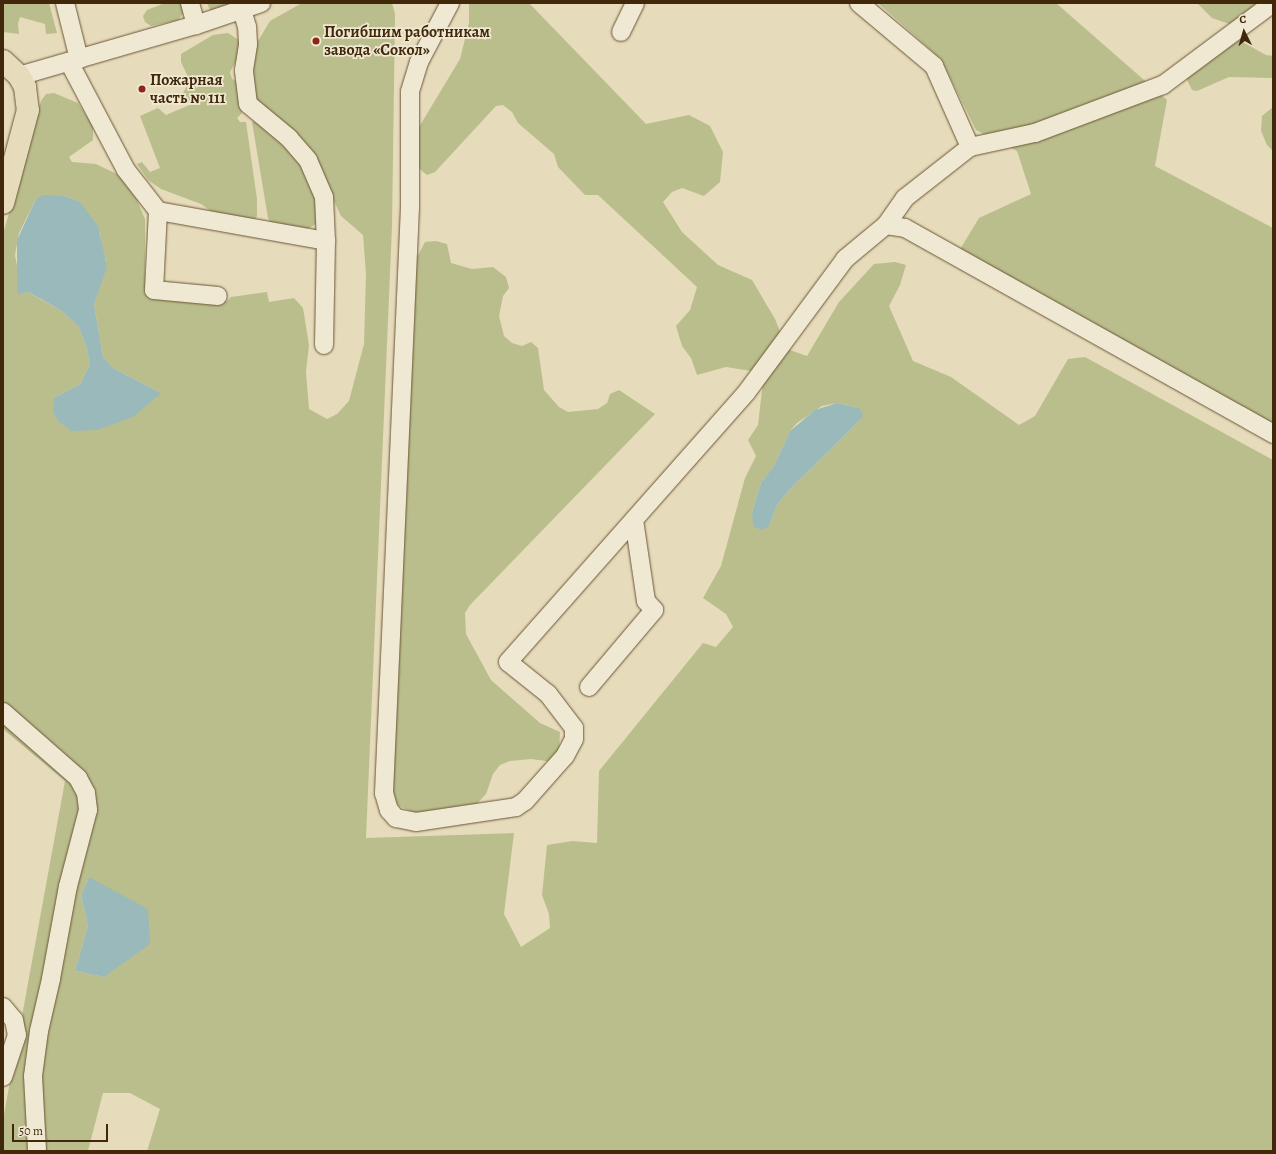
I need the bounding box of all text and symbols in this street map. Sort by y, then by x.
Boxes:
north arrow [1224,12,1264,52]
text: С [1239,12,1247,27]
place label: Погибшим работникам завода «Сокол» [324,22,490,60]
marker: Погибшим работникам завода «Сокол» [311,36,321,46]
place label: Пожарная часть № 111 [150,70,226,108]
marker: Пожарная часть № 111 [137,84,147,94]
scale bar [14,1116,110,1142]
text: 50 m [19,1123,43,1139]

